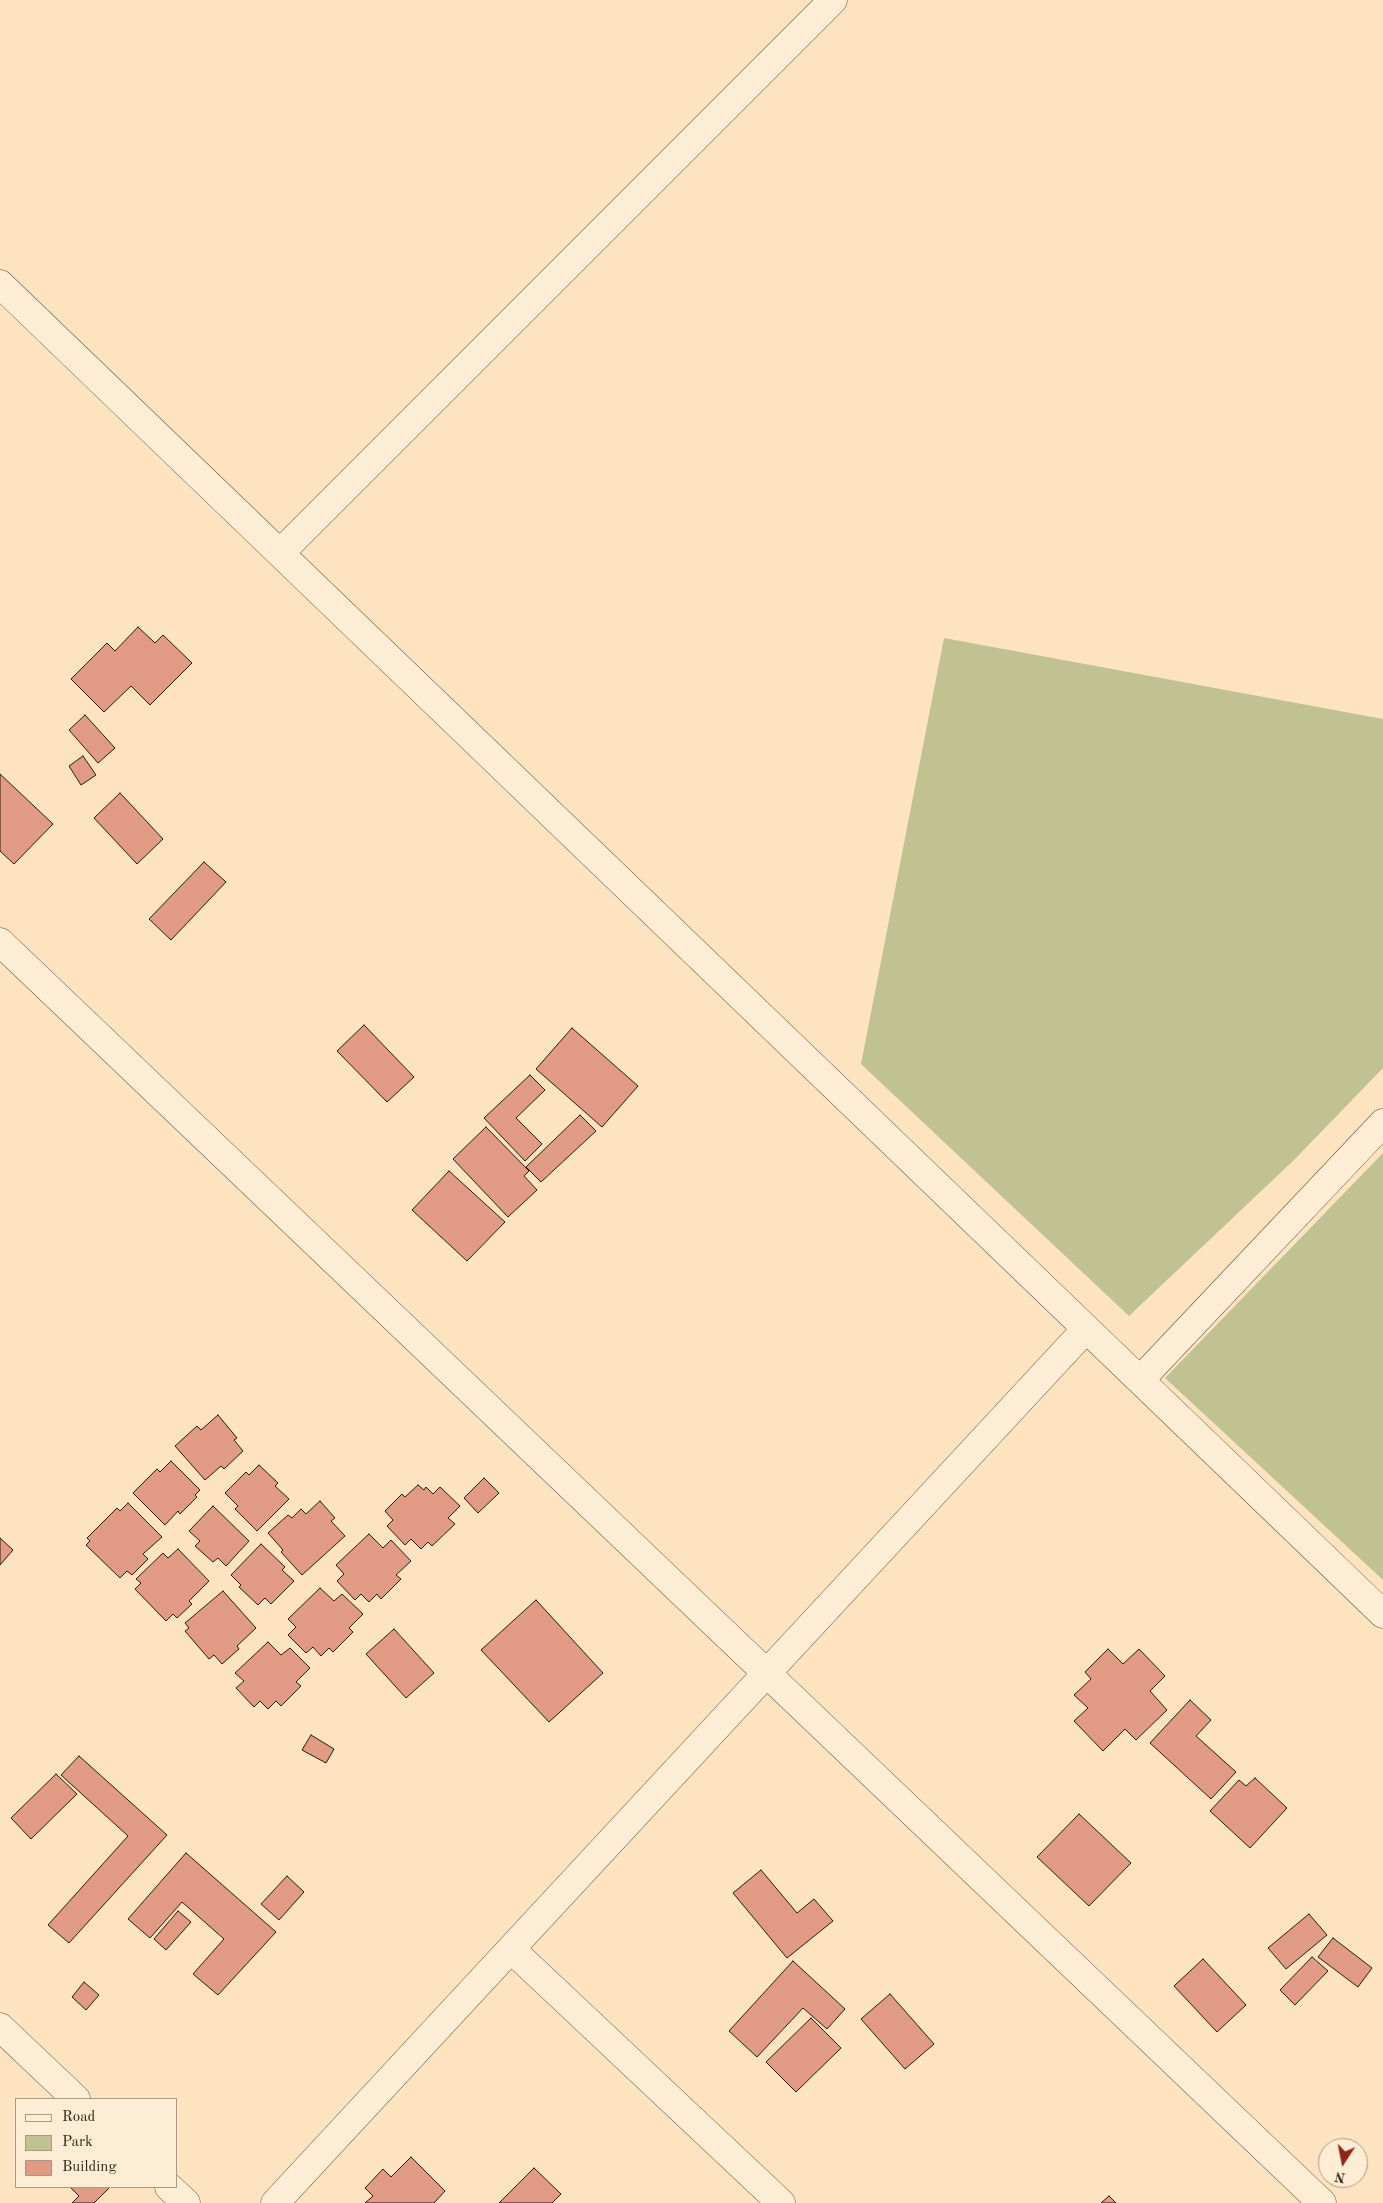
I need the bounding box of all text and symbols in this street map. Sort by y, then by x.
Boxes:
legend [15,2098,178,2188]
text: Road [62,2110,95,2125]
text: Park [62,2135,93,2150]
north arrow [1318,2138,1368,2188]
text: Building [62,2160,117,2175]
text: N [1334,2169,1347,2185]

